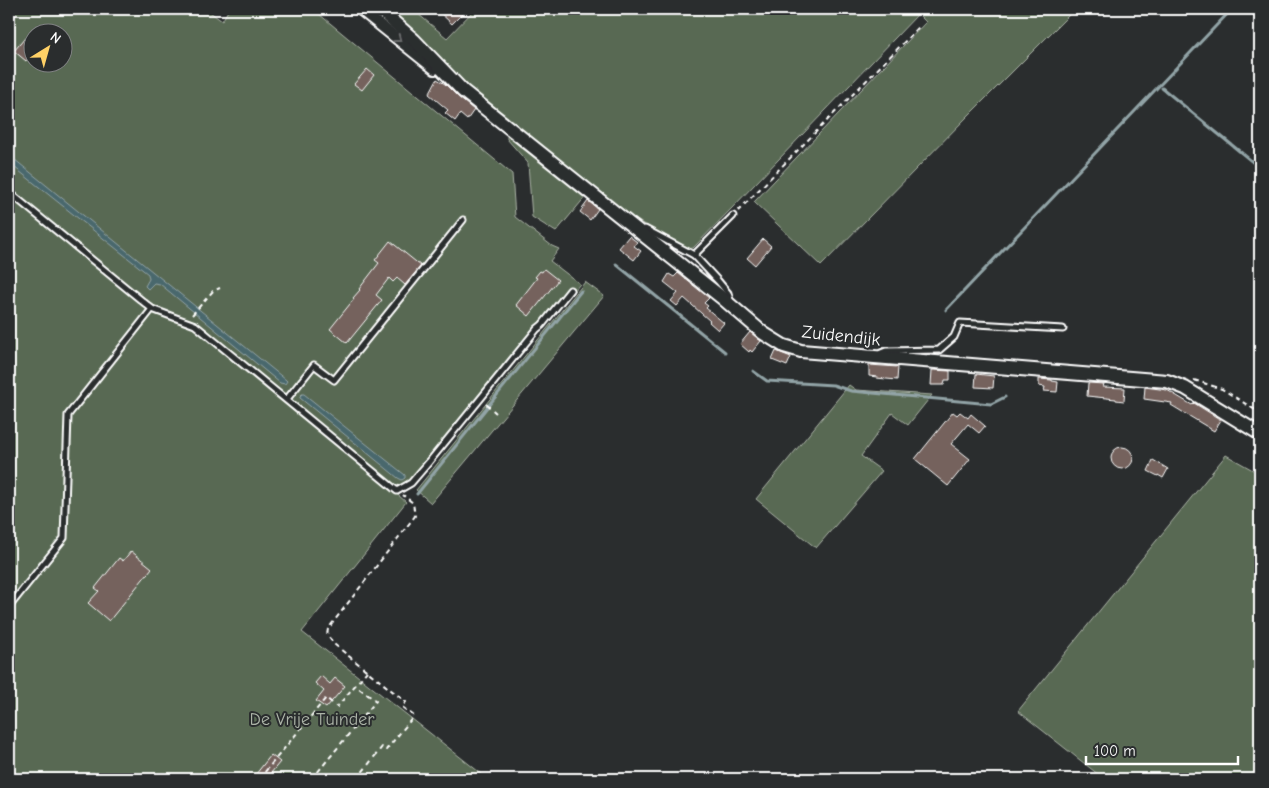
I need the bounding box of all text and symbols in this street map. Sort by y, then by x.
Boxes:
north arrow [22,22,72,72]
text: N [47,28,64,48]
one-way arrow [392,33,402,42]
street label: Zuidendijk [801,321,882,351]
park label: De Vrije Tuinder [250,709,375,730]
scale bar [1086,733,1239,765]
text: 100 m [1094,742,1136,760]

